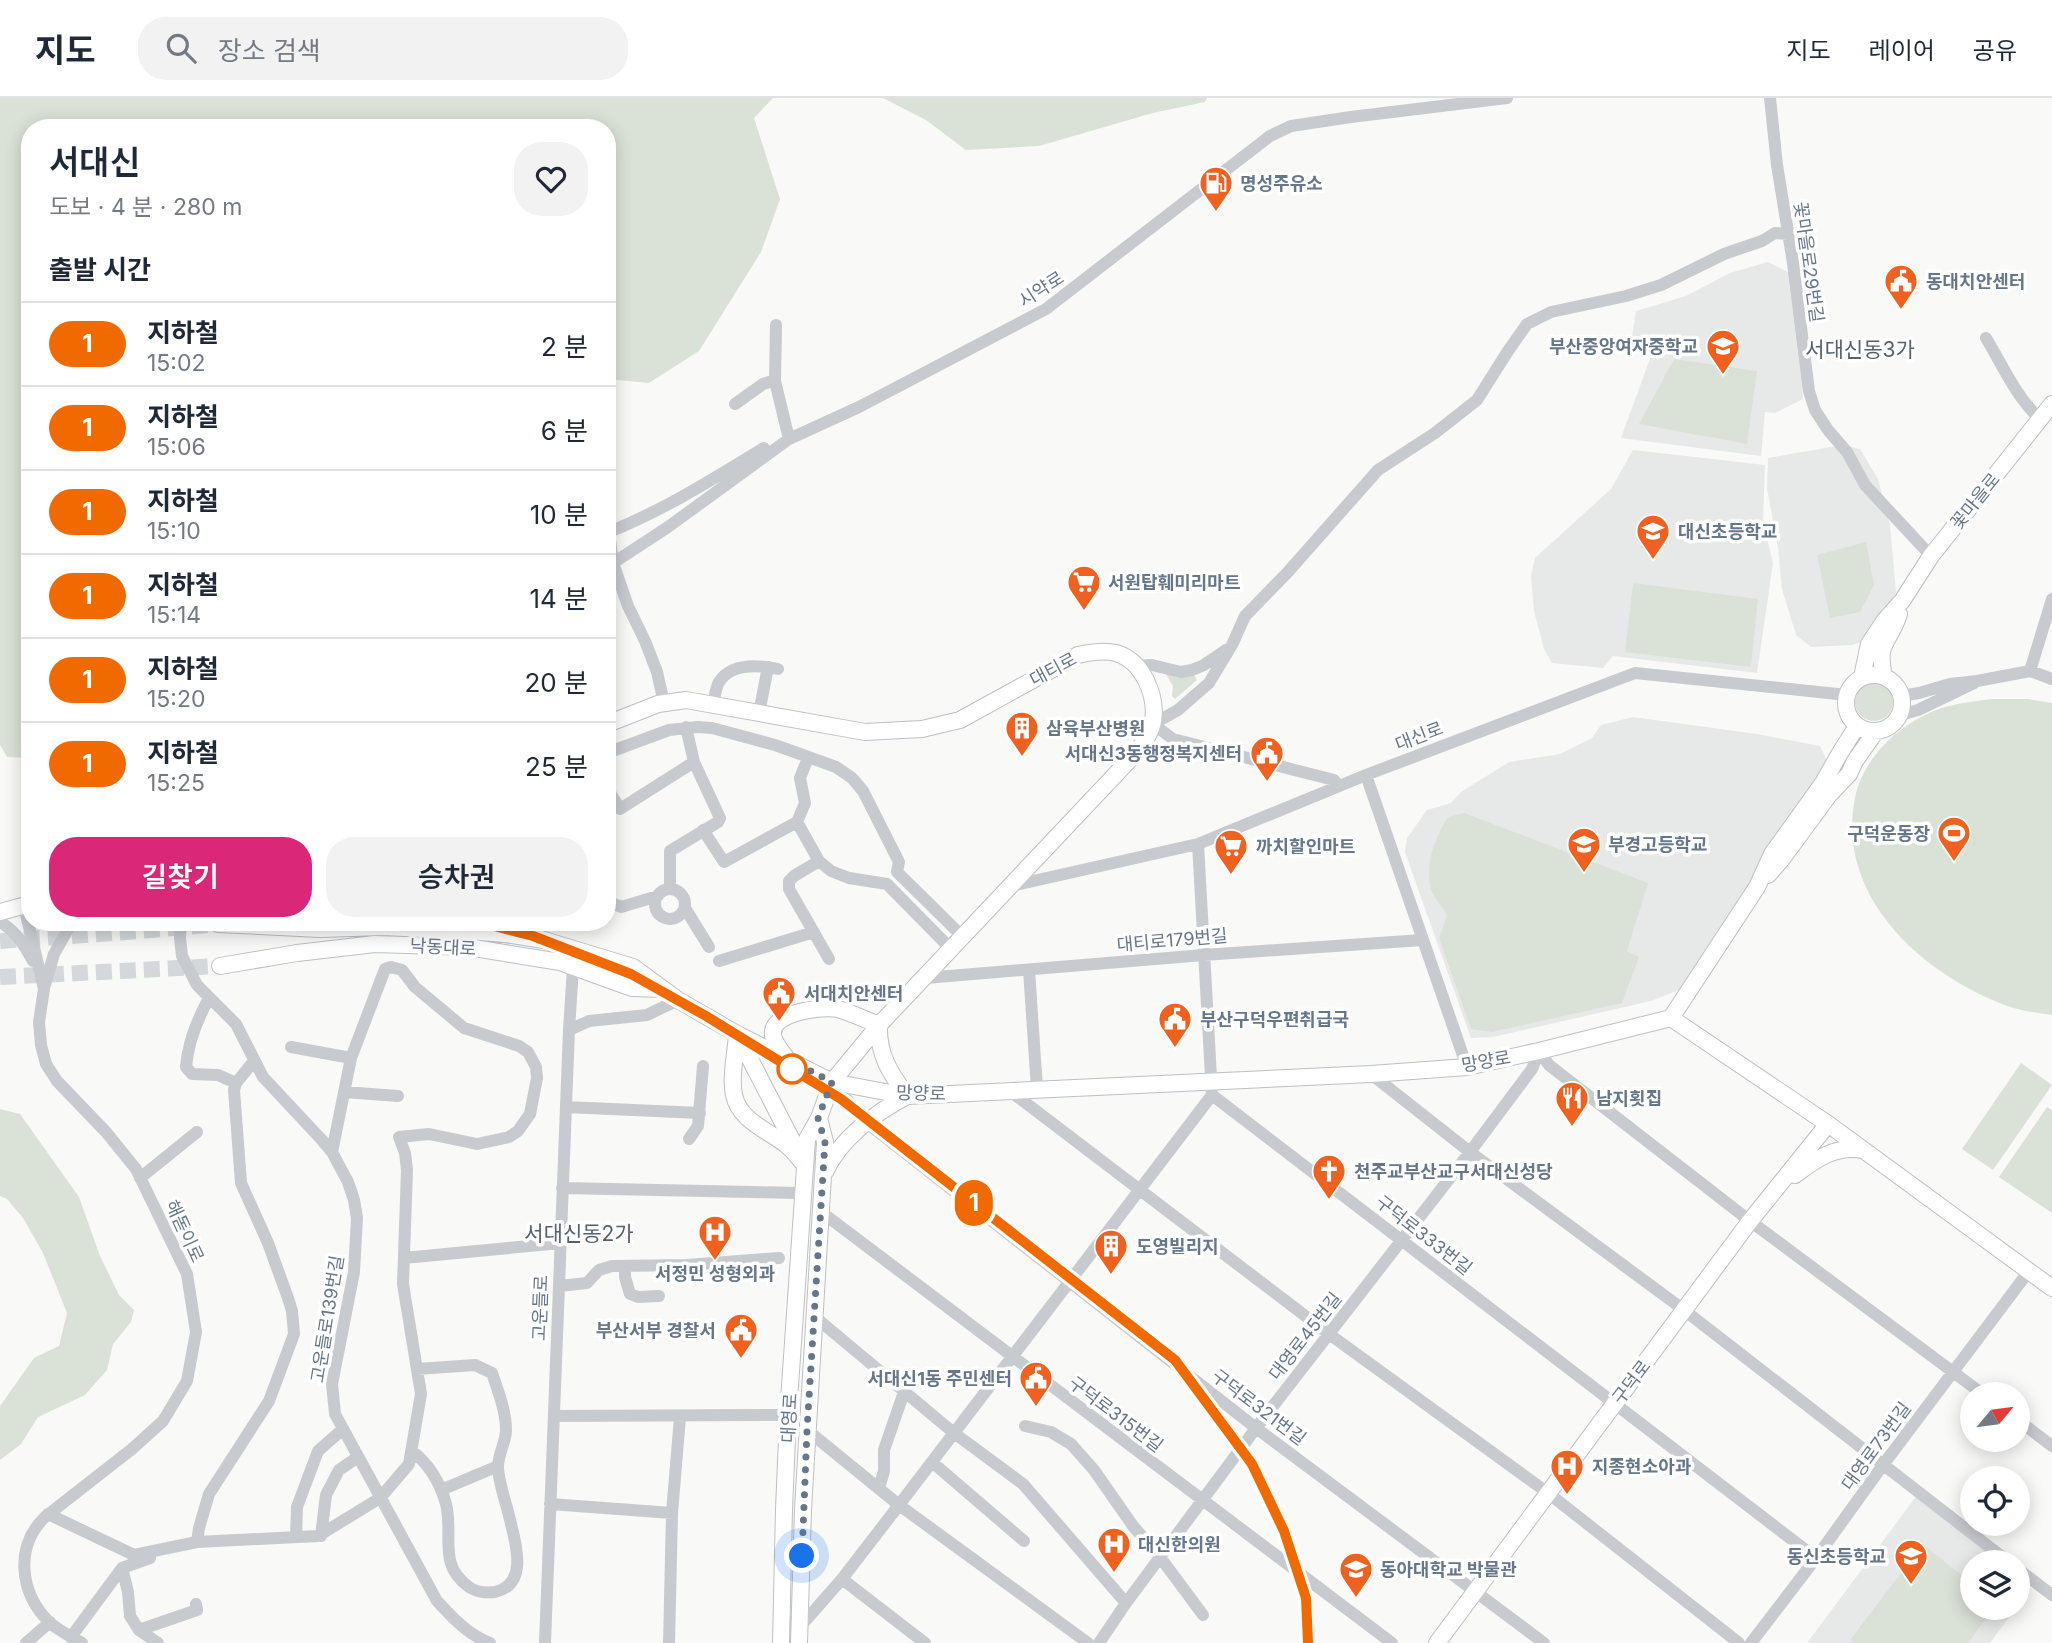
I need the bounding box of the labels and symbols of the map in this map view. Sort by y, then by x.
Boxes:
fuel station icon: 명성주유소 [1197,164,1235,213]
place label: 명성주유소 [1240,173,1323,194]
street label: 꽃마을로29번길 [1790,200,1828,324]
public building icon: 동대치안센터 [1882,262,1920,311]
street label: 시약로 [1014,267,1068,311]
place label: 동대치안센터 [1926,271,2025,292]
school or university icon: 부산중앙여자중학교 [1704,327,1742,376]
place label: 부산중앙여자중학교 [1549,336,1698,357]
district label: 서대신동3가 [1805,337,1915,362]
street label: 꽃마을로 [1946,469,2004,533]
school or university icon: 대신초등학교 [1634,512,1672,561]
place label: 대신초등학교 [1678,521,1777,542]
supermarket icon: 서원탑훼미리마트 [1065,563,1103,612]
place label: 서원탑훼미리마트 [1108,572,1240,593]
street label: 대티로 [1026,648,1080,690]
building icon: 삼육부산병원 [1003,709,1041,758]
street label: 대신로 [1392,717,1446,755]
place label: 삼육부산병원 [1046,718,1145,739]
public building icon: 서대신3동행정복지센터 [1248,734,1286,783]
place label: 서대신3동행정복지센터 [1065,743,1242,764]
sports icon: 구덕운동장 [1935,814,1973,863]
place label: 구덕운동장 [1847,823,1930,844]
school or university icon: 부경고등학교 [1565,825,1603,874]
supermarket icon: 까치할인마트 [1212,827,1250,876]
place label: 부경고등학교 [1608,834,1707,855]
place label: 까치할인마트 [1256,836,1355,857]
street label: 대티로179번길 [1116,925,1228,955]
street label: 낙동대로 [409,935,477,959]
public building icon: 서대치안센터 [760,974,798,1023]
place label: 서대치안센터 [804,983,903,1004]
public building icon: 부산구덕우편취급국 [1156,1000,1194,1049]
place label: 부산구덕우편취급국 [1200,1009,1349,1030]
street label: 망양로 [1460,1046,1512,1076]
unlabelled marker [777,1054,807,1084]
restaurant icon: 남지횟집 [1553,1079,1591,1128]
street label: 망양로 [896,1082,946,1104]
place label: 남지횟집 [1596,1088,1662,1109]
church icon: 천주교부산교구서대신성당 [1310,1152,1348,1201]
place label: 천주교부산교구서대신성당 [1354,1161,1553,1182]
line badge: 1 [951,1180,997,1226]
street label: 구덕로333번길 [1372,1191,1476,1279]
street label: 해돋이로 [161,1197,209,1265]
hospital icon: 서정민 성형외과 [696,1213,734,1262]
district label: 서대신동2가 [524,1221,634,1246]
building icon: 도영빌리지 [1092,1227,1130,1276]
place label: 도영빌리지 [1136,1236,1219,1257]
street label: 고운들로139번길 [307,1254,347,1384]
place label: 서정민 성형외과 [655,1263,776,1284]
street label: 고운들로 [528,1275,552,1341]
street label: 대영로45번길 [1264,1288,1346,1384]
public building icon: 부산서부 경찰서 [722,1311,760,1360]
place label: 부산서부 경찰서 [596,1320,716,1341]
street label: 구덕로 [1608,1356,1654,1408]
public building icon: 서대신1동 주민센터 [1017,1359,1055,1408]
street label: 구덕로321번길 [1208,1365,1310,1449]
place label: 서대신1동 주민센터 [867,1368,1012,1389]
street label: 구덕로315번길 [1065,1372,1167,1456]
north arrow [1960,1382,2030,1452]
street label: 대영로 [777,1393,801,1443]
street label: 대영로73번길 [1837,1398,1915,1494]
hospital icon: 지종현소아과 [1548,1447,1586,1496]
place label: 지종현소아과 [1592,1456,1692,1477]
hospital icon: 대신한의원 [1095,1525,1133,1574]
place label: 대신한의원 [1138,1534,1221,1555]
school or university icon: 동신초등학교 [1892,1537,1930,1586]
your location [784,1538,819,1573]
place label: 동신초등학교 [1787,1546,1886,1567]
school or university icon: 동아대학교 박물관 [1337,1550,1375,1599]
place label: 동아대학교 박물관 [1380,1559,1517,1580]

